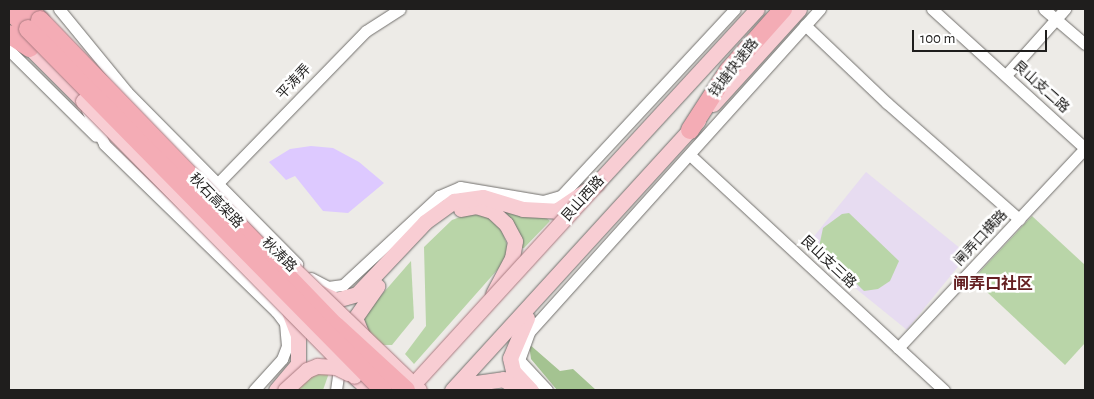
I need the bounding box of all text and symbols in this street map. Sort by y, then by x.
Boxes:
scale bar [914,20,1049,52]
text: 100 m [920,31,955,46]
street label: 钱塘快速路 [706,35,762,101]
street label: 艮山支二路 [1009,57,1073,117]
street label: 平涛弄 [274,61,314,103]
street label: 秋石高架路 [186,170,246,232]
street label: 艮山西路 [558,173,608,225]
street label: 闸弄口横路 [951,207,1011,269]
street label: 艮山支三路 [797,232,859,292]
street label: 秋涛路 [258,234,300,276]
district label: 闸弄口社区 [953,274,1033,294]

